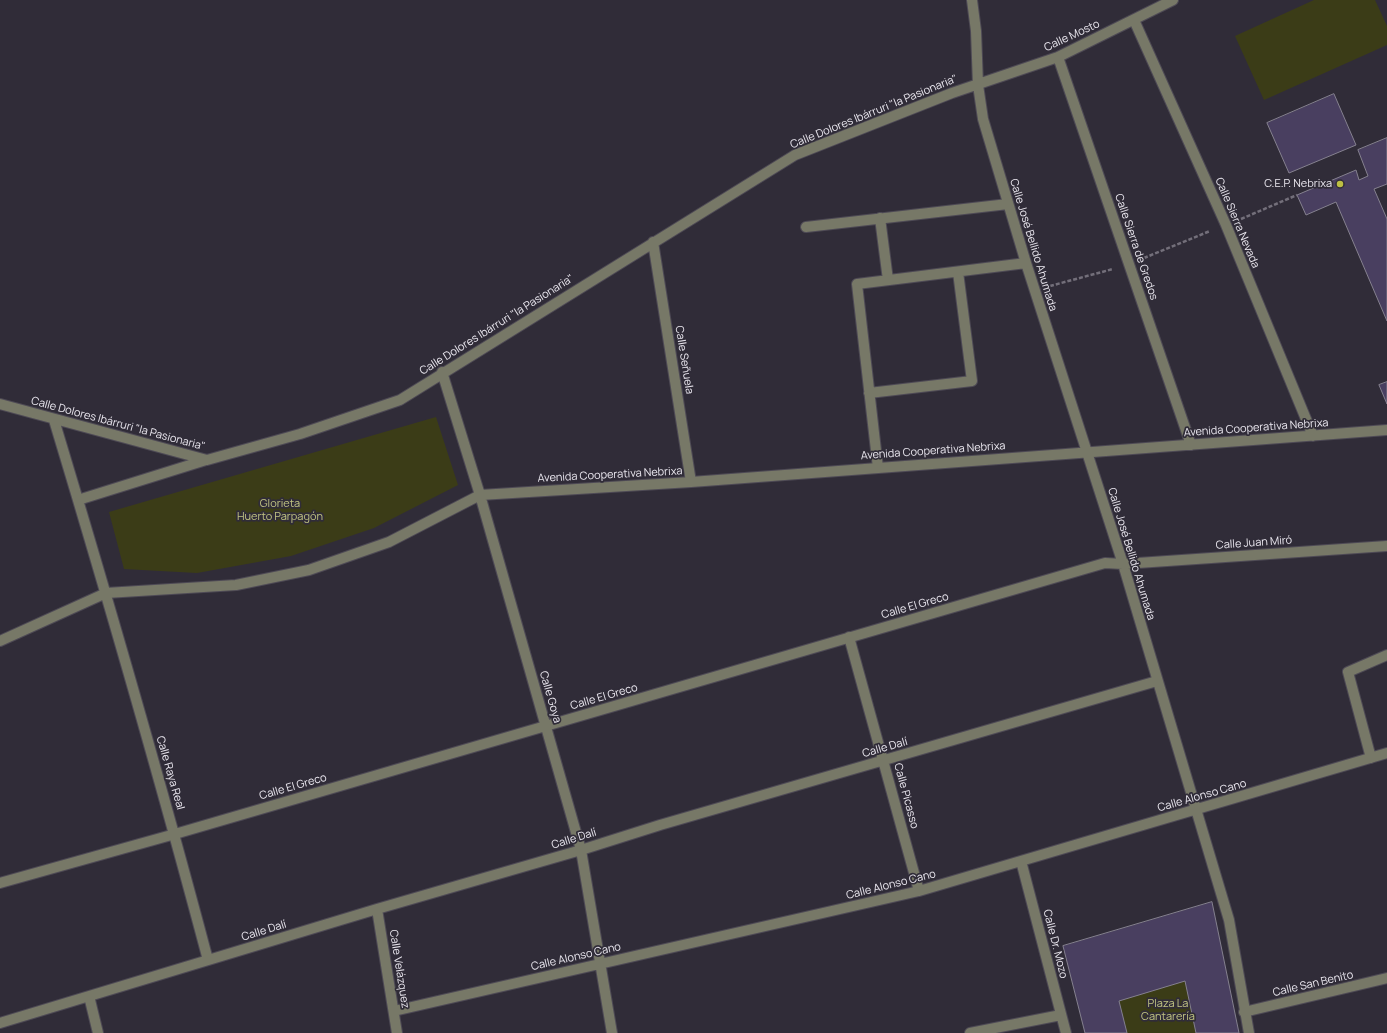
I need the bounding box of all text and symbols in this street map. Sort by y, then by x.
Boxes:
street label: Calle Mosto [1042,17,1102,55]
street label: Calle Dolores Ibárruri "la Pasionaria" [788,72,960,152]
street label: Calle Sierra Nevada [1212,176,1262,270]
street label: Calle José Bellido Ahumada [1007,177,1059,313]
place label: C.E.P. Nebrixa [1264,177,1332,191]
marker: C.E.P. Nebrixa [1335,179,1345,189]
street label: Calle Sierra de Gredos [1112,192,1160,302]
street label: Calle Dolores Ibárruri "la Pasionaria" [417,272,577,378]
street label: Calle Señuela [672,325,696,395]
street label: Calle Dolores Ibárruri "la Pasionaria" [30,394,206,454]
street label: Avenida Cooperativa Nebrixa [1183,416,1329,440]
street label: Avenida Cooperativa Nebrixa [860,439,1006,463]
street label: Avenida Cooperativa Nebrixa [537,465,683,485]
street label: Calle José Bellido Ahumada [1105,486,1157,622]
park label: Glorieta Huerto Parpagón [237,497,323,523]
street label: Calle Juan Miró [1215,534,1293,552]
street label: Calle El Greco [880,590,950,622]
street label: Calle Goya [536,669,564,725]
street label: Calle El Greco [569,681,639,713]
street label: Calle Raya Real [153,735,187,811]
street label: Calle Dalí [861,735,909,761]
street label: Calle Picasso [891,762,921,830]
street label: Calle El Greco [258,771,328,803]
street label: Calle Alonso Cano [1156,777,1248,815]
street label: Calle Dalí [550,826,598,852]
street label: Calle Alonso Cano [845,867,937,903]
street label: Calle Dr. Mozo [1040,908,1070,980]
street label: Calle Dalí [240,918,288,944]
street label: Calle Velázquez [386,929,412,1009]
street label: Calle Alonso Cano [530,940,622,974]
street label: Calle San Benito [1271,968,1355,1000]
park label: Plaza La Cantarería [1141,997,1195,1023]

